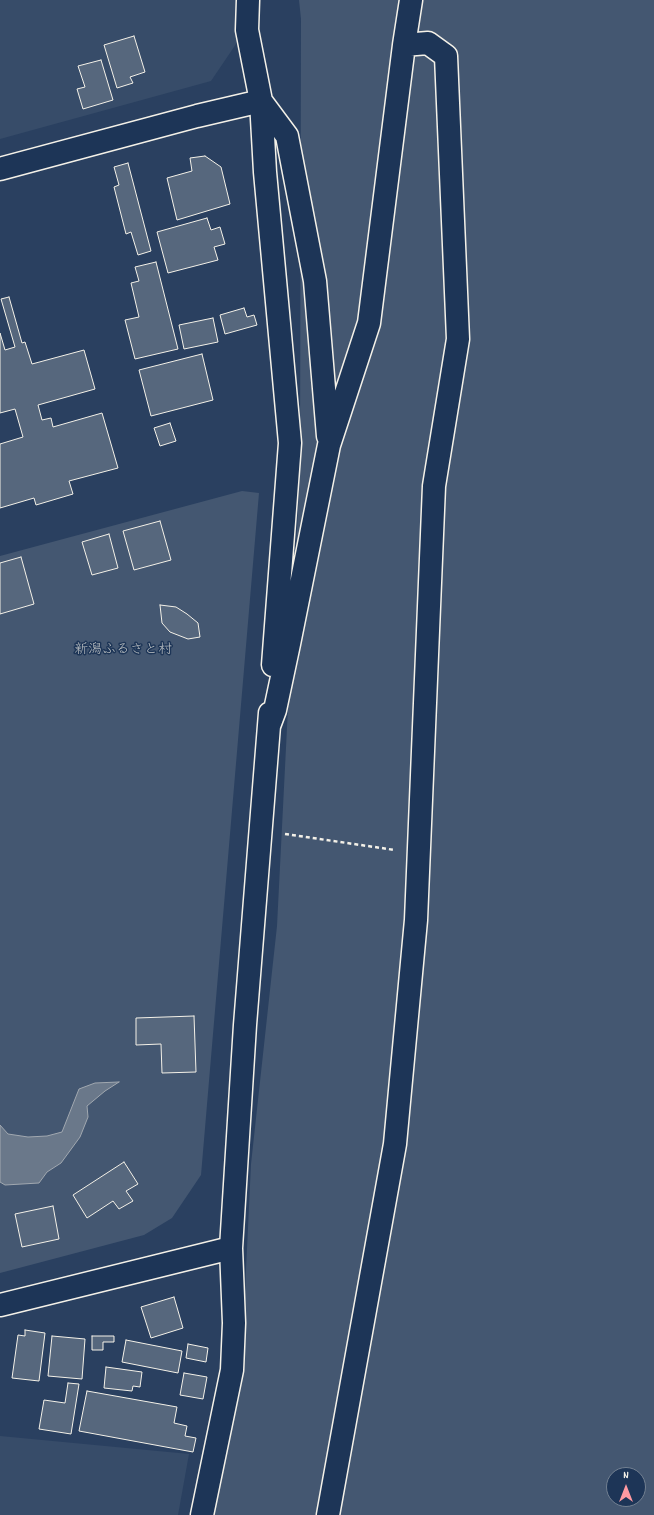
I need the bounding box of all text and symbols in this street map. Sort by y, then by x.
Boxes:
park label: 新潟ふるさと村 [74,643,172,659]
north arrow [606,1467,646,1507]
text: N [623,1468,629,1484]

